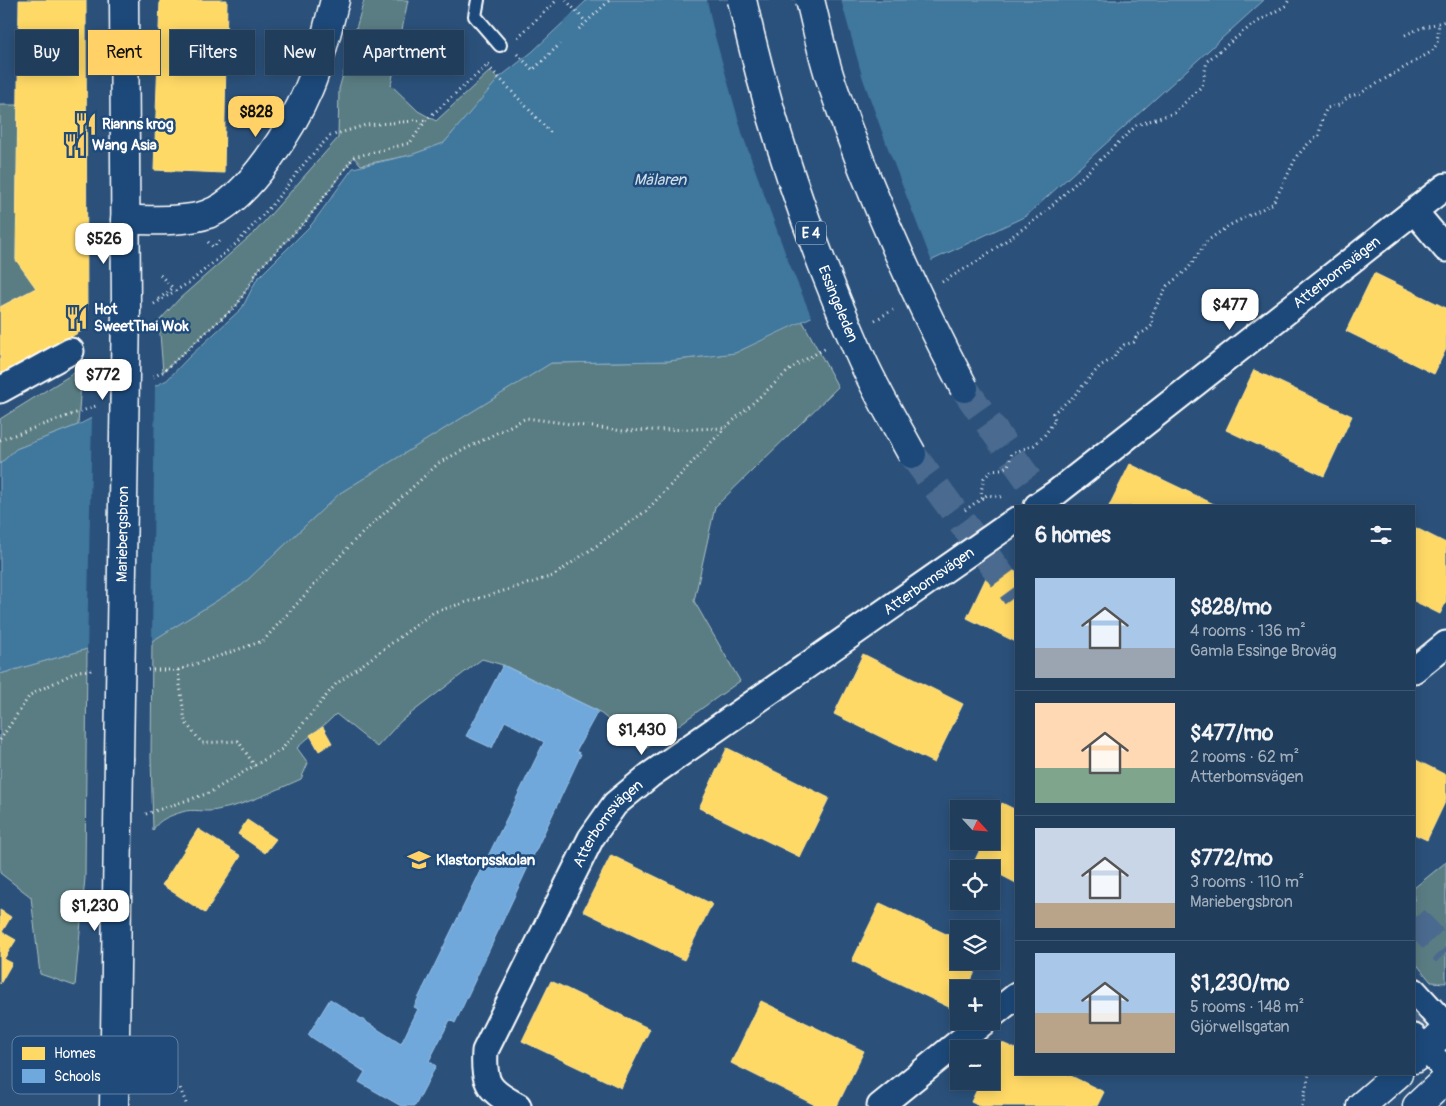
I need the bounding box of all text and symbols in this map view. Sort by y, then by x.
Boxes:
chip: Buy [15,30,78,75]
chip: Rent [88,30,160,75]
chip: Filters [170,30,255,75]
chip: New [265,30,334,75]
chip: Apartment [344,30,464,75]
pin: $828 [226,96,286,138]
text: $828 [239,102,273,122]
restaurant icon: Rianns krog [73,111,99,137]
place label: Rianns krog [102,115,174,134]
restaurant icon: Wang Asia [62,132,88,158]
place label: Wang Asia [92,136,157,155]
water label: Mälaren [634,170,687,190]
pin: $526 [74,222,134,265]
road number: E 4 [796,222,826,244]
text: $526 [86,229,122,249]
street label: Atterbomsvägen [1289,232,1384,313]
street label: Essingeleden [814,263,863,345]
pin: $477 [1200,288,1260,331]
text: $477 [1213,295,1247,315]
place label: Hot SweetThai Wok [94,300,189,336]
restaurant icon: Hot SweetThai Wok [64,305,90,331]
pin: $772 [73,358,133,401]
text: $772 [86,365,120,385]
street label: Mariebergsbron [112,486,133,582]
icon: filters [1367,521,1395,549]
text: 6 homes [1035,522,1111,549]
street label: Atterbomsvägen [879,543,978,619]
text: $828/mo [1190,594,1272,621]
icon: home [1075,598,1135,658]
text: 4 rooms · 136 m² [1190,621,1306,641]
text: Gamla Essinge Broväg [1190,641,1337,661]
pin: $1,430 [601,714,683,756]
text: $1,430 [618,720,666,740]
text: $477/mo [1190,720,1273,747]
icon: home [1075,723,1135,783]
text: 2 rooms · 62 m² [1190,747,1299,767]
text: Atterbomsvägen [1190,767,1303,787]
street label: Atterbomsvägen [568,775,647,871]
north arrow [950,800,1000,850]
map controls [950,800,1000,1090]
text: $772/mo [1190,845,1273,872]
school or university icon: Klastorpsskolan [406,847,432,873]
icon: home [1075,848,1135,908]
place label: Klastorpsskolan [436,851,536,870]
button: locate [950,860,1000,910]
text: 3 rooms · 110 m² [1190,872,1304,892]
pin: $1,230 [54,890,136,932]
text: Mariebergsbron [1190,892,1293,912]
text: $1,230 [71,896,119,916]
button: layers [950,920,1000,970]
text: $1,230/mo [1190,970,1290,997]
icon: home [1075,973,1135,1033]
button: + [950,980,1000,1030]
text: 5 rooms · 148 m² [1190,997,1304,1017]
text: Gjörwellsgatan [1190,1017,1290,1037]
legend [12,1036,178,1094]
button: − [950,1040,1000,1090]
text: Homes [54,1045,96,1062]
text: Schools [54,1068,101,1085]

